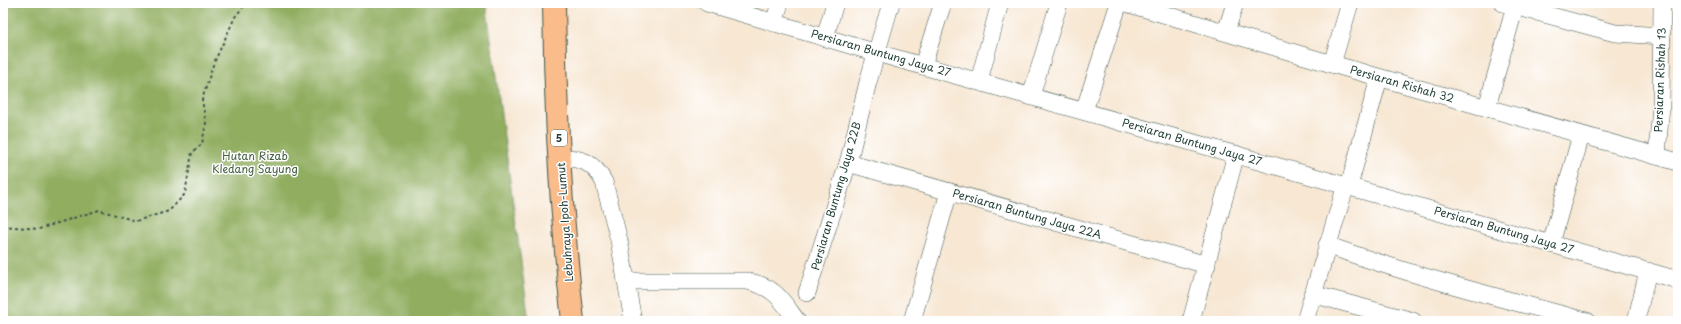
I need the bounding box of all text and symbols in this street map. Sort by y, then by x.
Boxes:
street label: Persiaran Buntung Jaya 27 [809,24,953,81]
street label: Persiaran Rishah 13 [1649,27,1670,133]
street label: Persiaran Rishah 32 [1348,61,1456,107]
street label: Persiaran Buntung Jaya 27 [1120,113,1264,170]
street label: Persiaran Buntung Jaya 22B [806,120,865,272]
road number: 5 [551,130,567,146]
park label: Hutan Rizab Kledang Sayung [212,147,298,177]
street label: Lebuhraya Ipoh-Lumut [552,161,577,282]
street label: Persiaran Buntung Jaya 22A [951,184,1104,243]
street label: Persiaran Buntung Jaya 27 [1432,201,1576,258]

